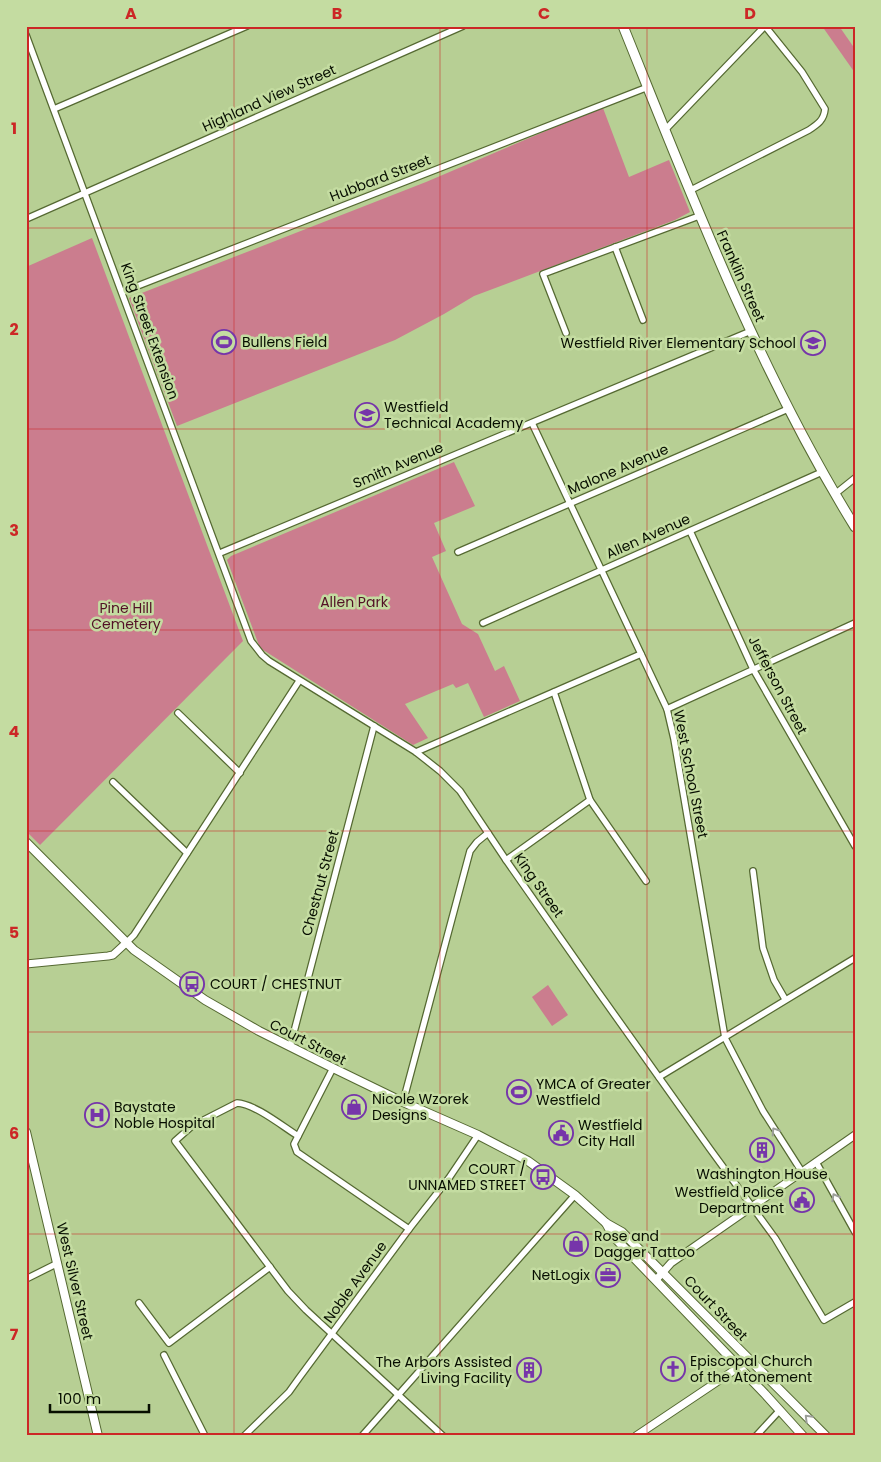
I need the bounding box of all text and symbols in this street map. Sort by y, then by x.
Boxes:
text: A [125,2,137,25]
text: B [332,2,342,25]
text: C [538,2,550,25]
text: D [744,2,756,25]
street label: Highland View Street [199,59,339,137]
text: 1 [11,117,17,140]
street label: Hubbard Street [327,150,433,206]
street label: Franklin Street [712,227,770,325]
street label: King Street Extension [116,260,184,402]
text: 2 [9,318,19,341]
sports icon: Bullens Field [211,329,237,355]
school or university icon: Westfield River Elementary School [800,330,826,356]
place label: Bullens Field [242,332,327,352]
place label: Westfield River Elementary School [561,333,796,353]
place label: Westfield Technical Academy [384,397,523,433]
school or university icon: Westfield Technical Academy [354,402,380,428]
street label: Smith Avenue [350,437,447,493]
street label: Malone Avenue [564,439,672,499]
street label: Allen Avenue [603,508,694,563]
text: 3 [9,519,19,542]
park label: Allen Park [320,592,389,612]
park label: Pine Hill Cemetery [91,598,161,634]
street label: Jefferson Street [744,632,812,738]
street label: West School Street [669,708,713,840]
text: 4 [9,720,20,743]
street label: Chestnut Street [296,828,344,938]
street label: King Street [509,849,569,921]
text: 5 [9,921,19,944]
bus stop icon: COURT / CHESTNUT [179,971,205,997]
place label: COURT / CHESTNUT [210,974,342,994]
street label: Court Street [266,1014,350,1070]
place label: YMCA of Greater Westfield [536,1074,651,1110]
sports icon: YMCA of Greater Westfield [506,1079,532,1105]
place label: Nicole Wzorek Designs [372,1089,470,1125]
shop icon: Nicole Wzorek Designs [341,1094,367,1120]
place label: Baystate Noble Hospital [114,1097,215,1133]
hospital icon: Baystate Noble Hospital [84,1102,110,1128]
place label: Westfield City Hall [578,1115,642,1151]
public building icon: Westfield City Hall [548,1120,574,1146]
text: 6 [9,1122,19,1145]
one-way arrow [772,1127,782,1136]
building icon: Washington House [749,1137,775,1163]
place label: COURT / UNNAMED STREET [408,1159,526,1195]
bus stop icon: COURT / UNNAMED STREET [530,1164,556,1190]
place label: Washington House [696,1164,828,1184]
place label: Westfield Police Department [675,1182,784,1218]
public building icon: Westfield Police Department [789,1187,815,1213]
one-way arrow [831,1193,841,1202]
street label: West Silver Street [52,1220,98,1342]
place label: Rose and Dagger Tattoo [594,1226,695,1262]
shop icon: Rose and Dagger Tattoo [563,1231,589,1257]
street label: Noble Avenue [318,1237,392,1327]
office icon: NetLogix [595,1262,621,1288]
place label: NetLogix [532,1265,590,1285]
street label: Court Street [680,1271,752,1345]
text: 7 [10,1323,19,1346]
place label: Episcopal Church of the Atonement [690,1351,812,1387]
place label: The Arbors Assisted Living Facility [376,1352,512,1388]
church icon: Episcopal Church of the Atonement [660,1356,686,1382]
building icon: The Arbors Assisted Living Facility [516,1357,542,1383]
scale bar [50,1382,149,1414]
text: 100 m [58,1388,101,1409]
one-way arrow [805,1415,814,1424]

